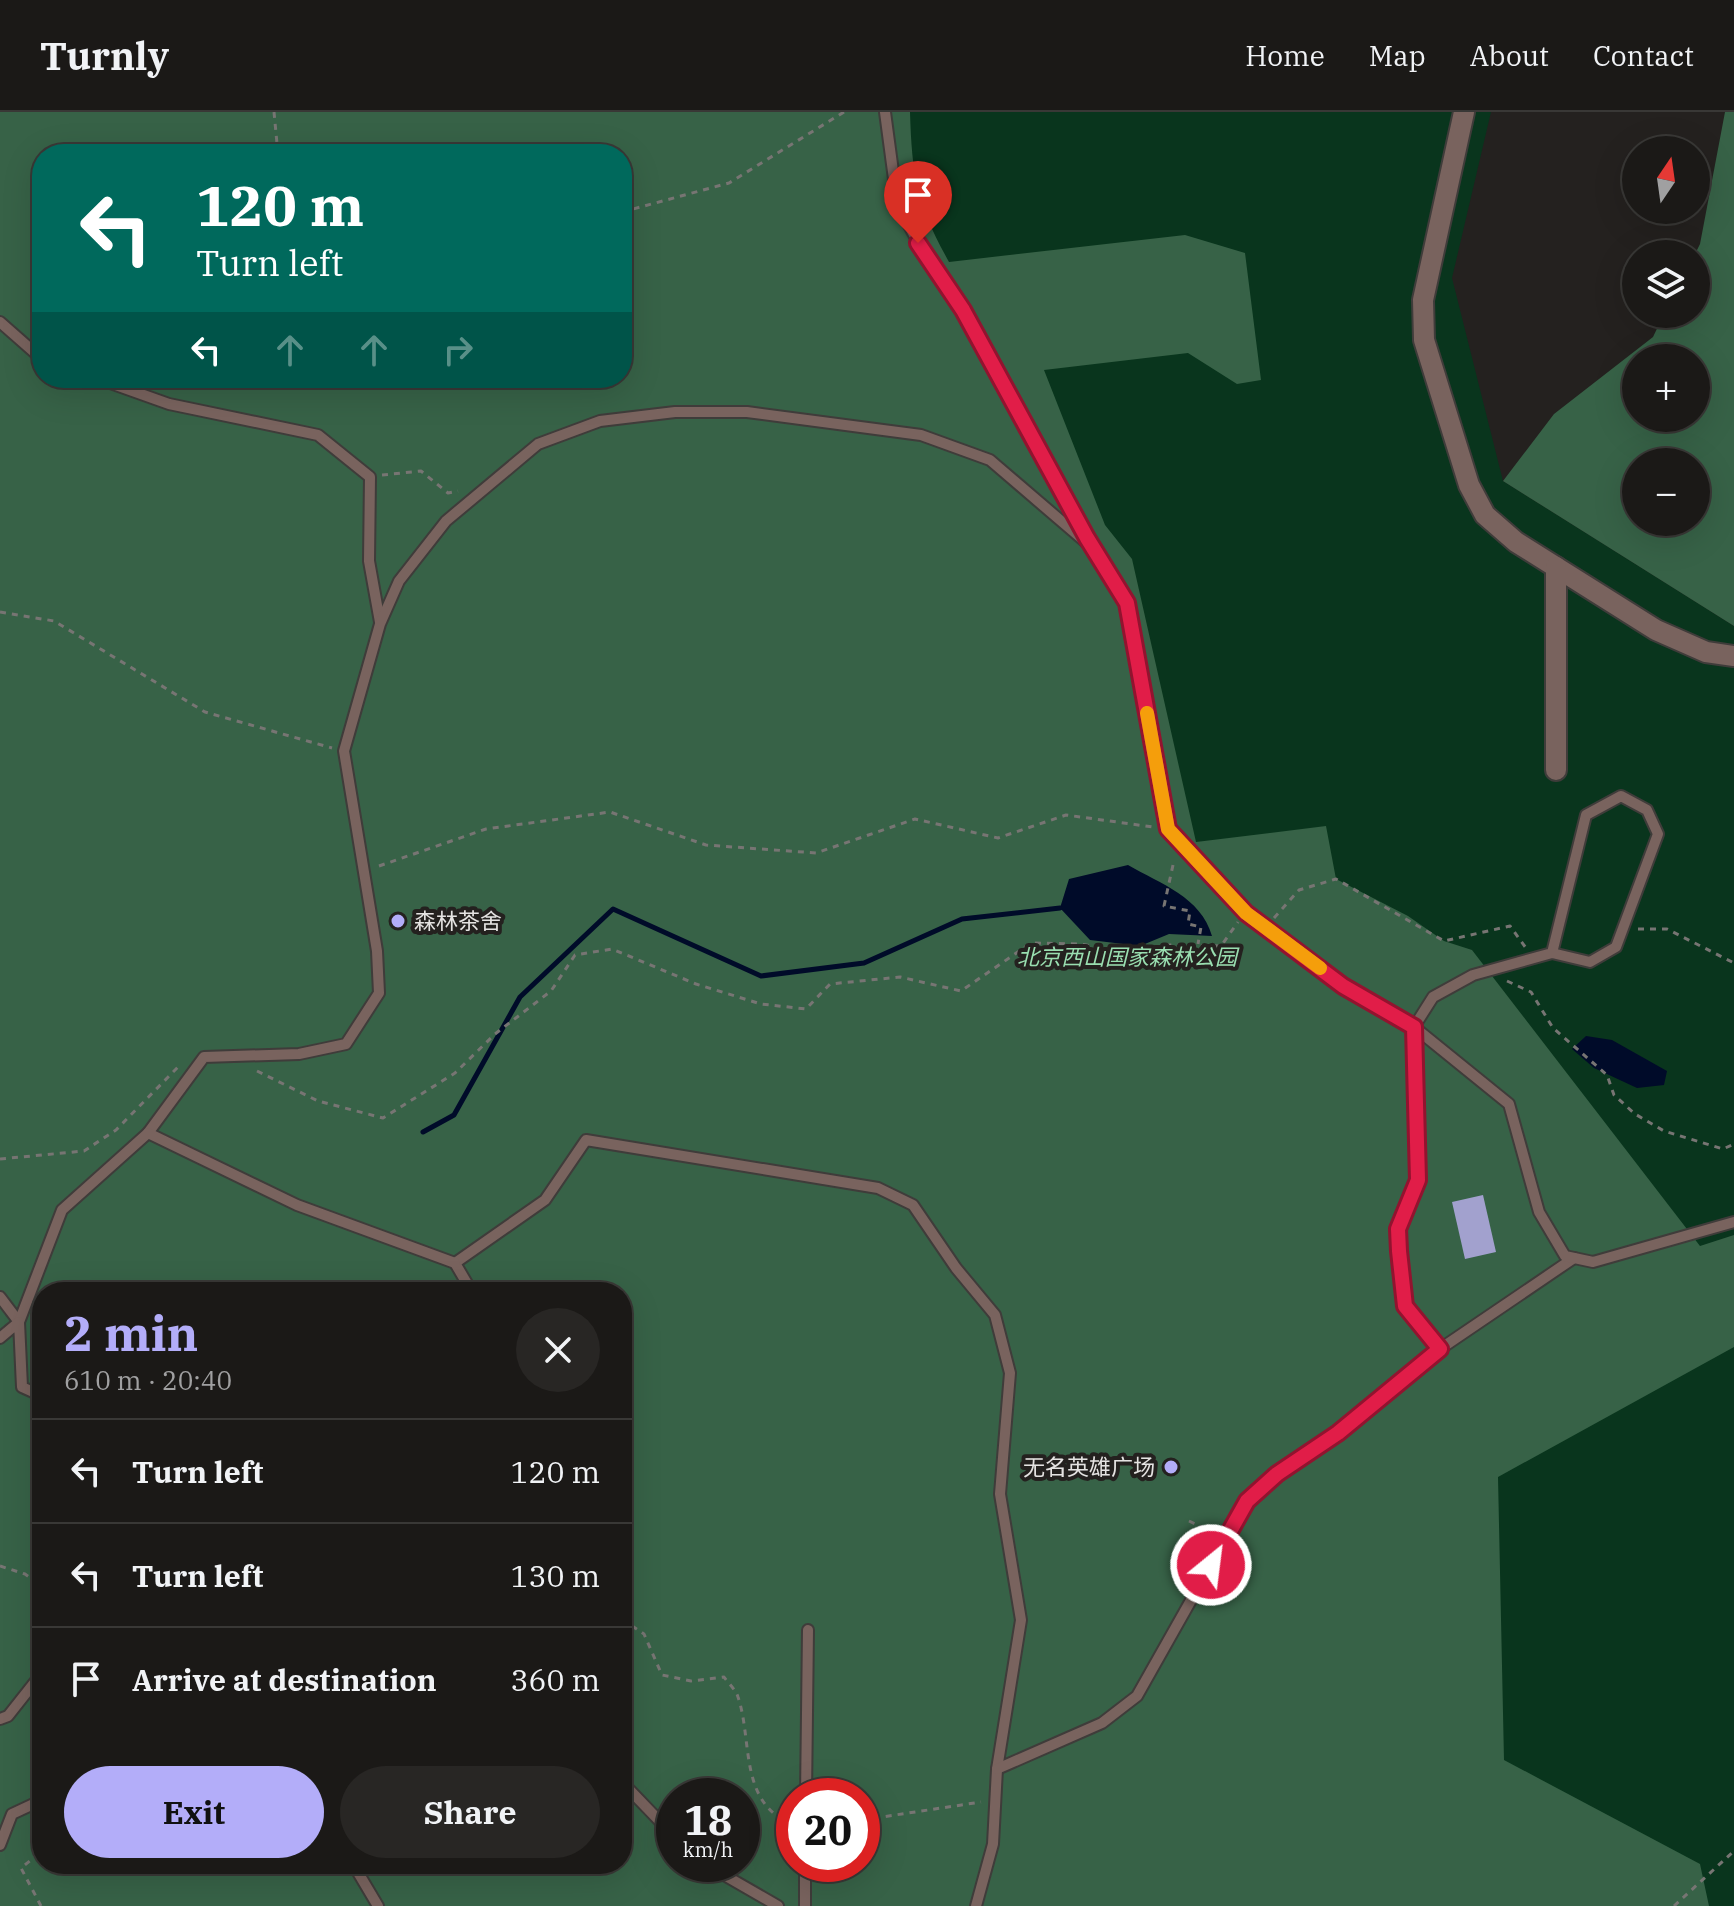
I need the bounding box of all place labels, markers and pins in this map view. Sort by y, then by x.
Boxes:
pin [884,161,952,243]
place label: 森林茶舍 [414,906,502,935]
marker: 森林茶舍 [389,912,407,930]
place label: 无名英雄广场 [1023,1452,1155,1481]
marker: 无名英雄广场 [1162,1458,1180,1476]

